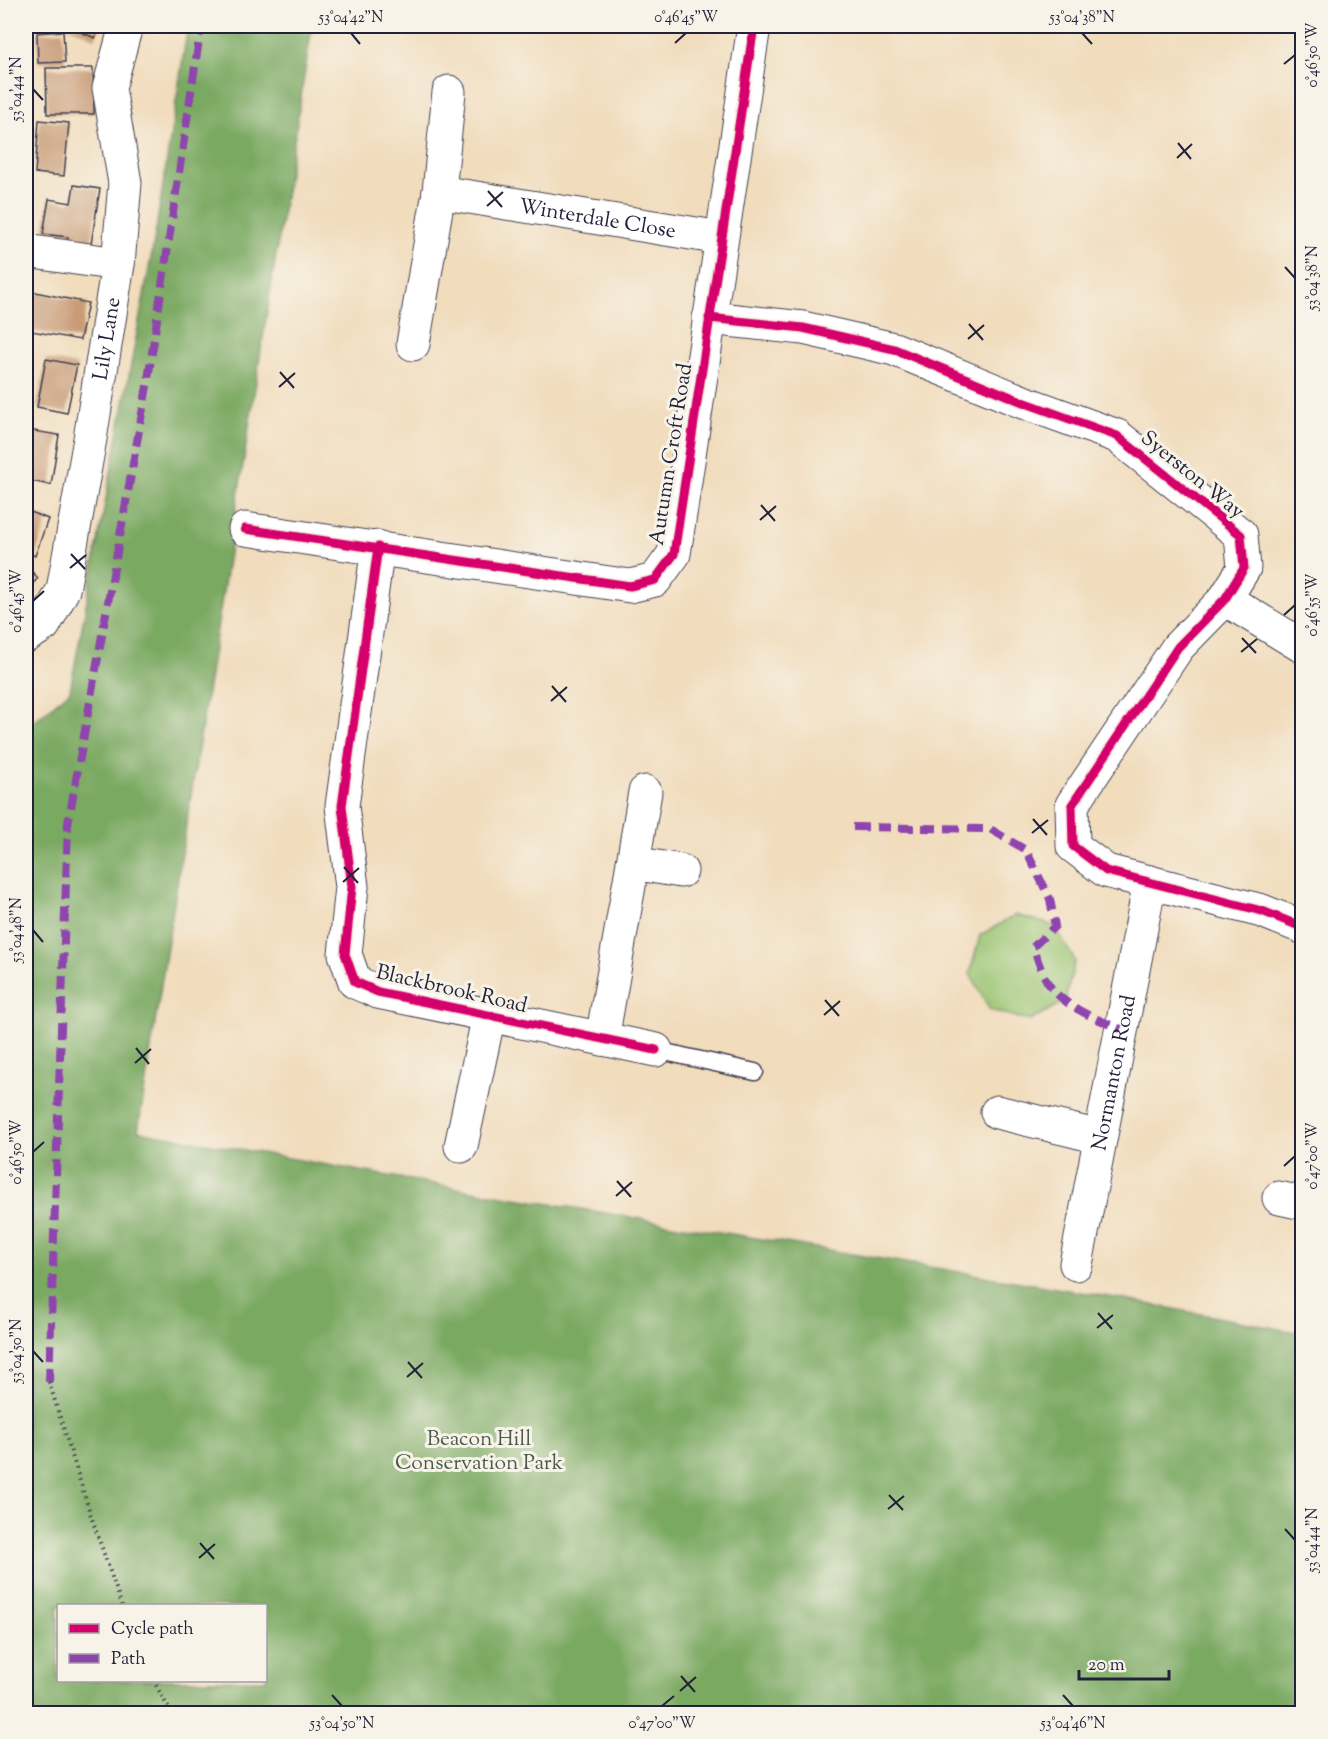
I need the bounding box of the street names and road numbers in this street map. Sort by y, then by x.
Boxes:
street label: Winterdale Close [516,192,678,247]
street label: Lily Lane [87,295,129,383]
street label: Autumn Croft Road [643,361,701,548]
street label: Syerston Way [1133,424,1251,527]
street label: Blackbrook Road [373,958,530,1022]
street label: Normanton Road [1085,992,1145,1153]

